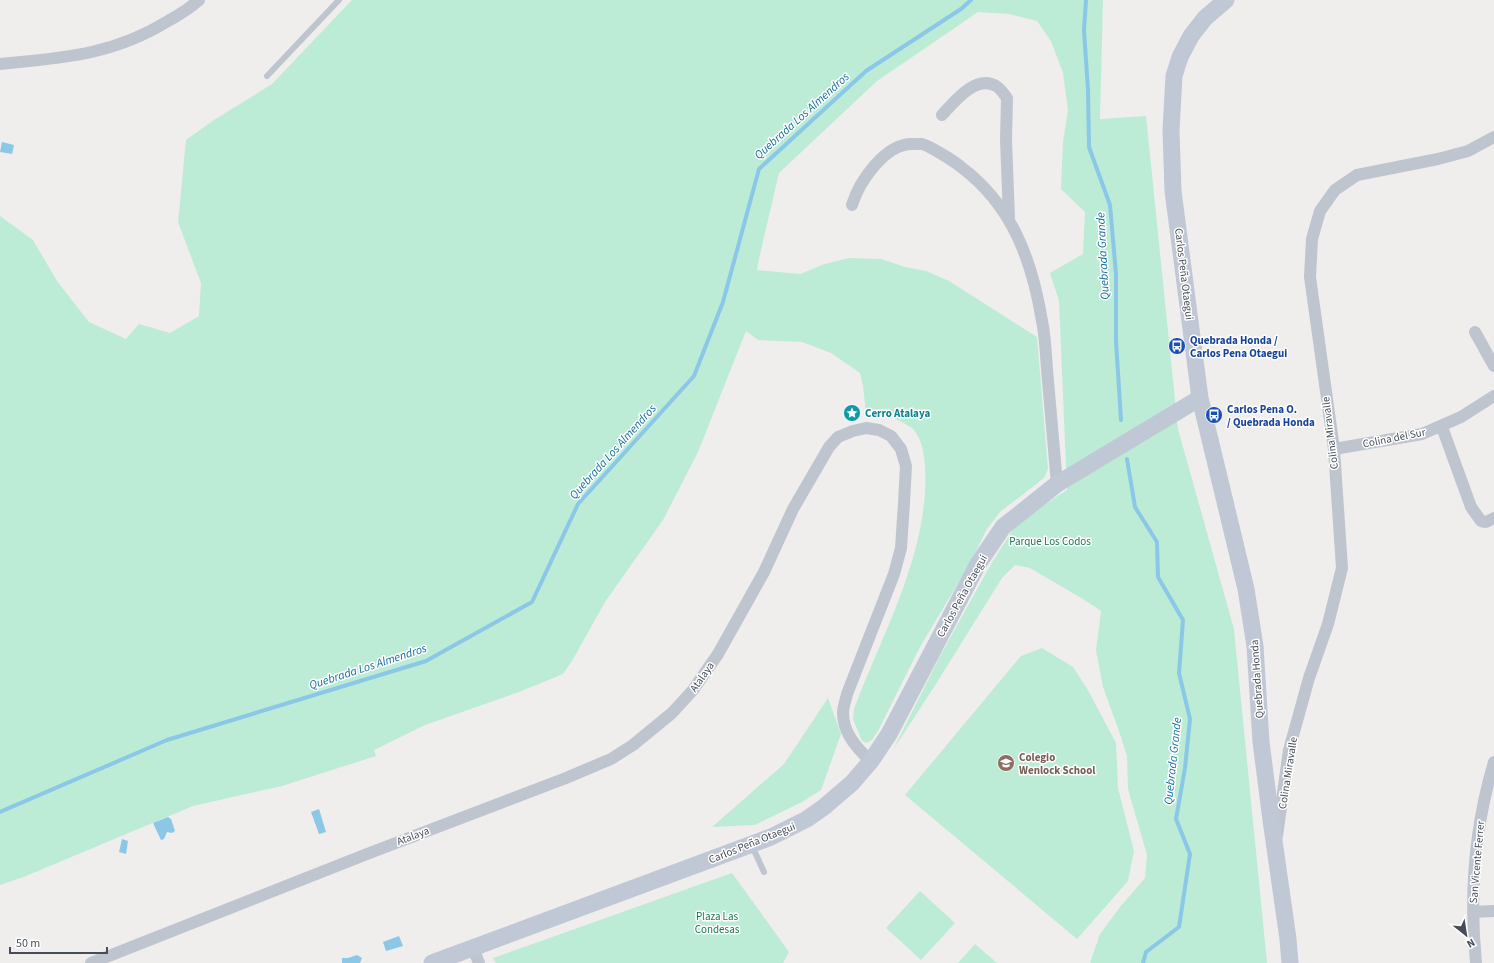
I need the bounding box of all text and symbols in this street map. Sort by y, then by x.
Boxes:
water label: Quebrada Los Almendros [751,69,853,163]
water label: Quebrada Grande [1092,212,1114,300]
street label: Carlos Peña Otaegui [1171,227,1197,321]
place label: Quebrada Honda / Carlos Pena Otaegui [1190,333,1287,361]
bus stop icon: Quebrada Honda / Carlos Pena Otaegui [1167,336,1187,356]
street label: Colina Miravalle [1318,395,1342,470]
water label: Quebrada Los Almendros [566,401,660,503]
place label: Carlos Pena O. / Quebrada Honda [1227,402,1315,430]
place icon: Cerro Atalaya [842,403,862,423]
bus stop icon: Carlos Pena O. / Quebrada Honda [1204,405,1224,425]
place label: Cerro Atalaya [865,406,930,421]
street label: Colina del Sur [1361,425,1427,451]
park label: Parque Los Codos [1009,534,1091,549]
street label: Carlos Peña Otaegui [933,552,991,640]
street label: Quebrada Honda [1247,639,1267,719]
water label: Quebrada Los Almendros [307,640,429,694]
street label: Atalaya [686,659,718,695]
water label: Quebrada Grande [1160,716,1186,805]
street label: Colina Miravalle [1275,735,1301,810]
place label: Colegio Wenlock School [1019,750,1096,778]
school or university icon: Colegio Wenlock School [996,753,1016,773]
street label: Carlos Peña Otaegui [706,819,798,867]
street label: San Vicente Ferrer [1466,820,1488,904]
street label: Atalaya [395,823,431,849]
park label: Plaza Las Condesas [695,909,740,937]
north arrow [1446,915,1486,955]
scale bar [10,929,107,955]
text: 50 m [16,935,40,952]
text: N [1464,935,1478,952]

